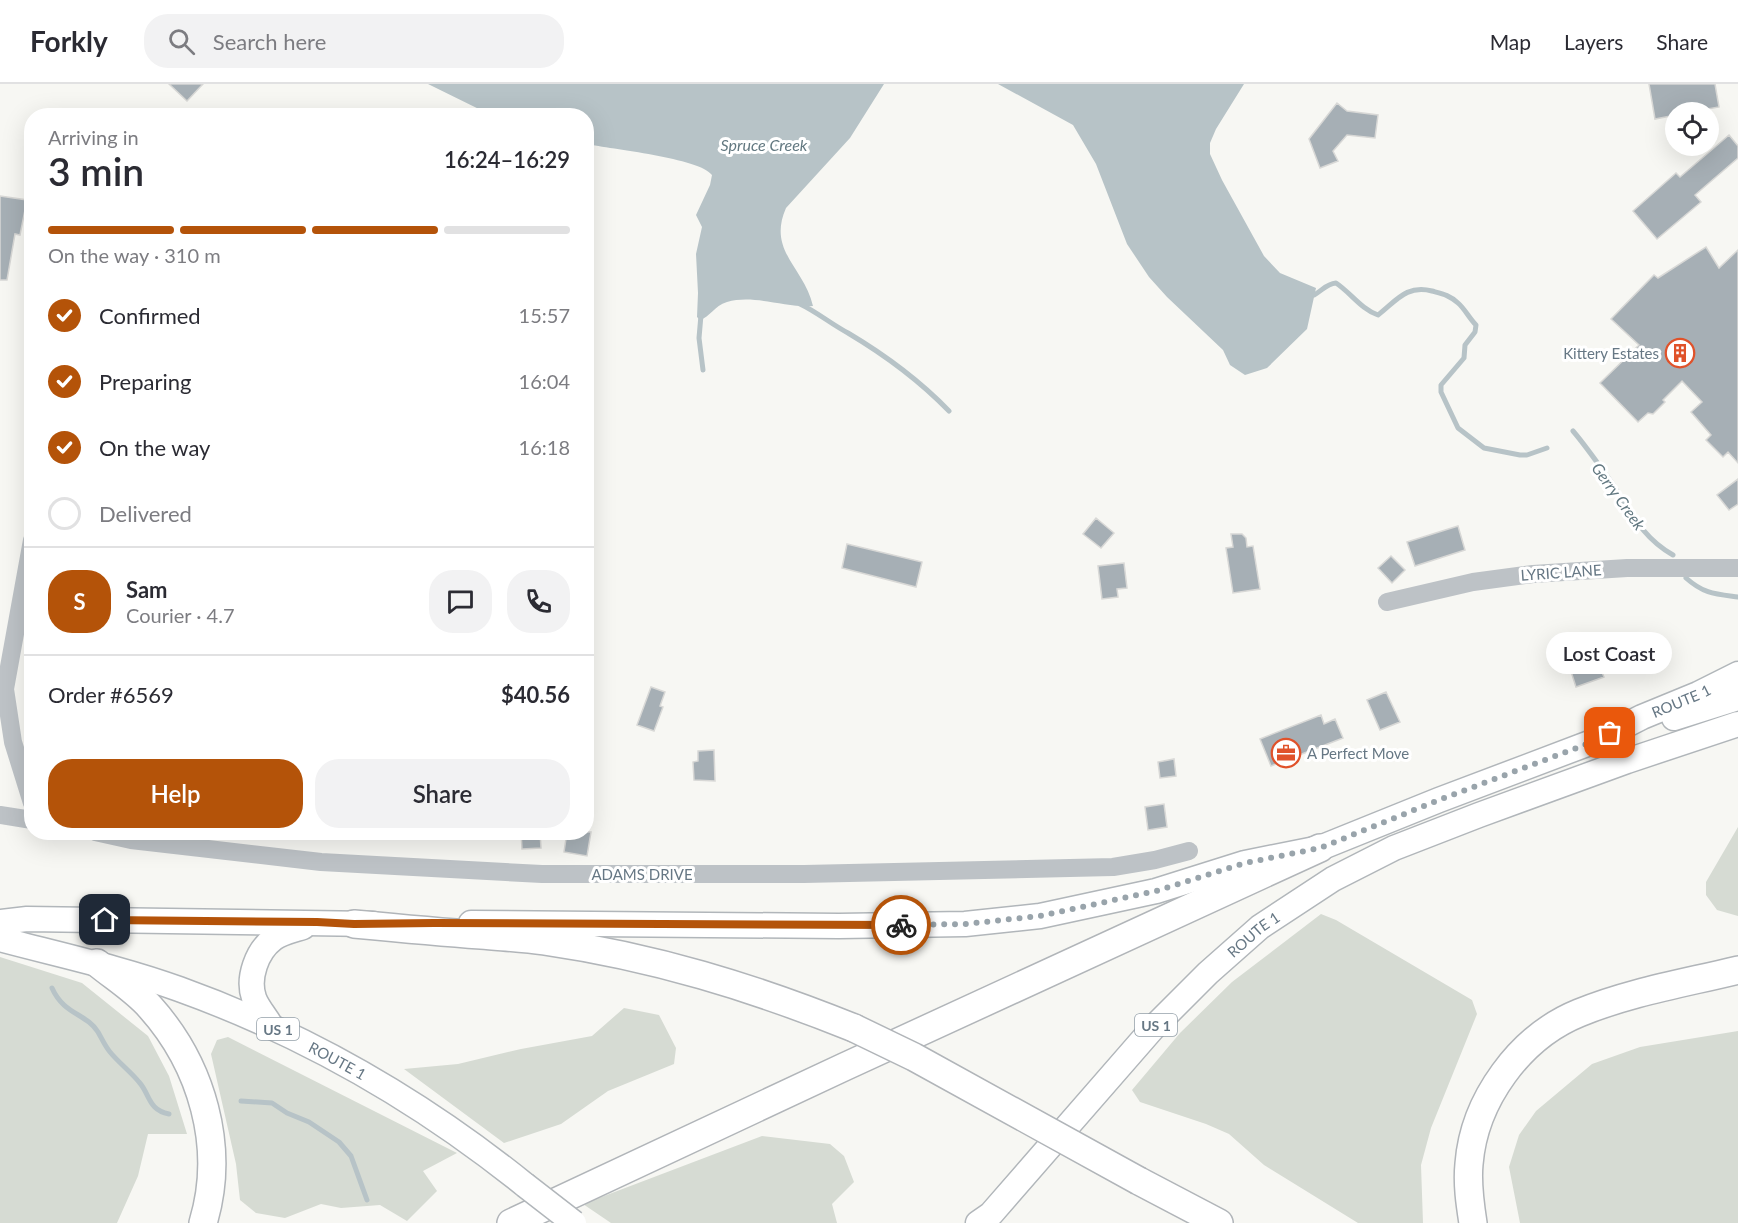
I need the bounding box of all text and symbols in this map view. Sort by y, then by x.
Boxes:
search box [144,14,564,68]
text: Forkly [30,24,108,58]
icon: search [165,25,198,58]
text: Search here [213,28,326,55]
text: Map [1490,29,1531,54]
text: Layers [1564,29,1623,54]
text: Share [1656,29,1708,54]
map controls [1665,102,1719,156]
button: locate [1665,102,1719,156]
text: Arriving in [48,125,139,149]
water label: Spruce Creek [721,135,808,154]
text: 16:24–16:29 [444,146,570,173]
text: 3 min [48,148,144,194]
text: On the way · 310 m [48,243,221,267]
icon: check [48,299,81,332]
text: Confirmed [99,302,201,329]
text: 15:57 [519,303,570,327]
building icon: Kittery Estates [1664,337,1696,369]
place label: Kittery Estates [1563,344,1659,362]
icon: check [48,365,81,398]
text: Preparing [99,368,191,395]
text: 16:04 [519,369,570,393]
icon: check [48,431,81,464]
text: On the way [99,434,210,461]
text: 16:18 [519,435,570,459]
water label: Gerry Creek [1588,459,1650,534]
text: Delivered [99,500,192,527]
street label: LYRIC LANE [1520,560,1602,584]
button: chat [429,570,492,633]
button: phone [507,570,570,633]
text: Sam [126,576,168,603]
text: S [73,588,86,615]
text: Courier · 4.7 [126,603,235,627]
callout: Lost Coast [1547,631,1673,673]
text: Lost Coast [1563,641,1655,665]
street label: ROUTE 1 [1649,680,1714,721]
text: Order #6569 [48,681,174,708]
text: $40.56 [501,681,570,708]
pin [1584,707,1635,758]
icon: bag [1593,716,1626,749]
office icon: A Perfect Move [1270,737,1302,769]
place label: A Perfect Move [1307,744,1409,762]
button: Help [48,759,303,828]
button: Share [315,759,570,828]
street label: ADAMS DRIVE [591,865,693,883]
pin [79,894,130,945]
courier [871,895,931,955]
icon: home [88,903,121,936]
street label: ROUTE 1 [1223,908,1283,961]
icon: bike [885,909,918,942]
road number: US 1 [1135,1014,1177,1036]
road number: US 1 [257,1018,299,1040]
street label: ROUTE 1 [306,1038,369,1083]

